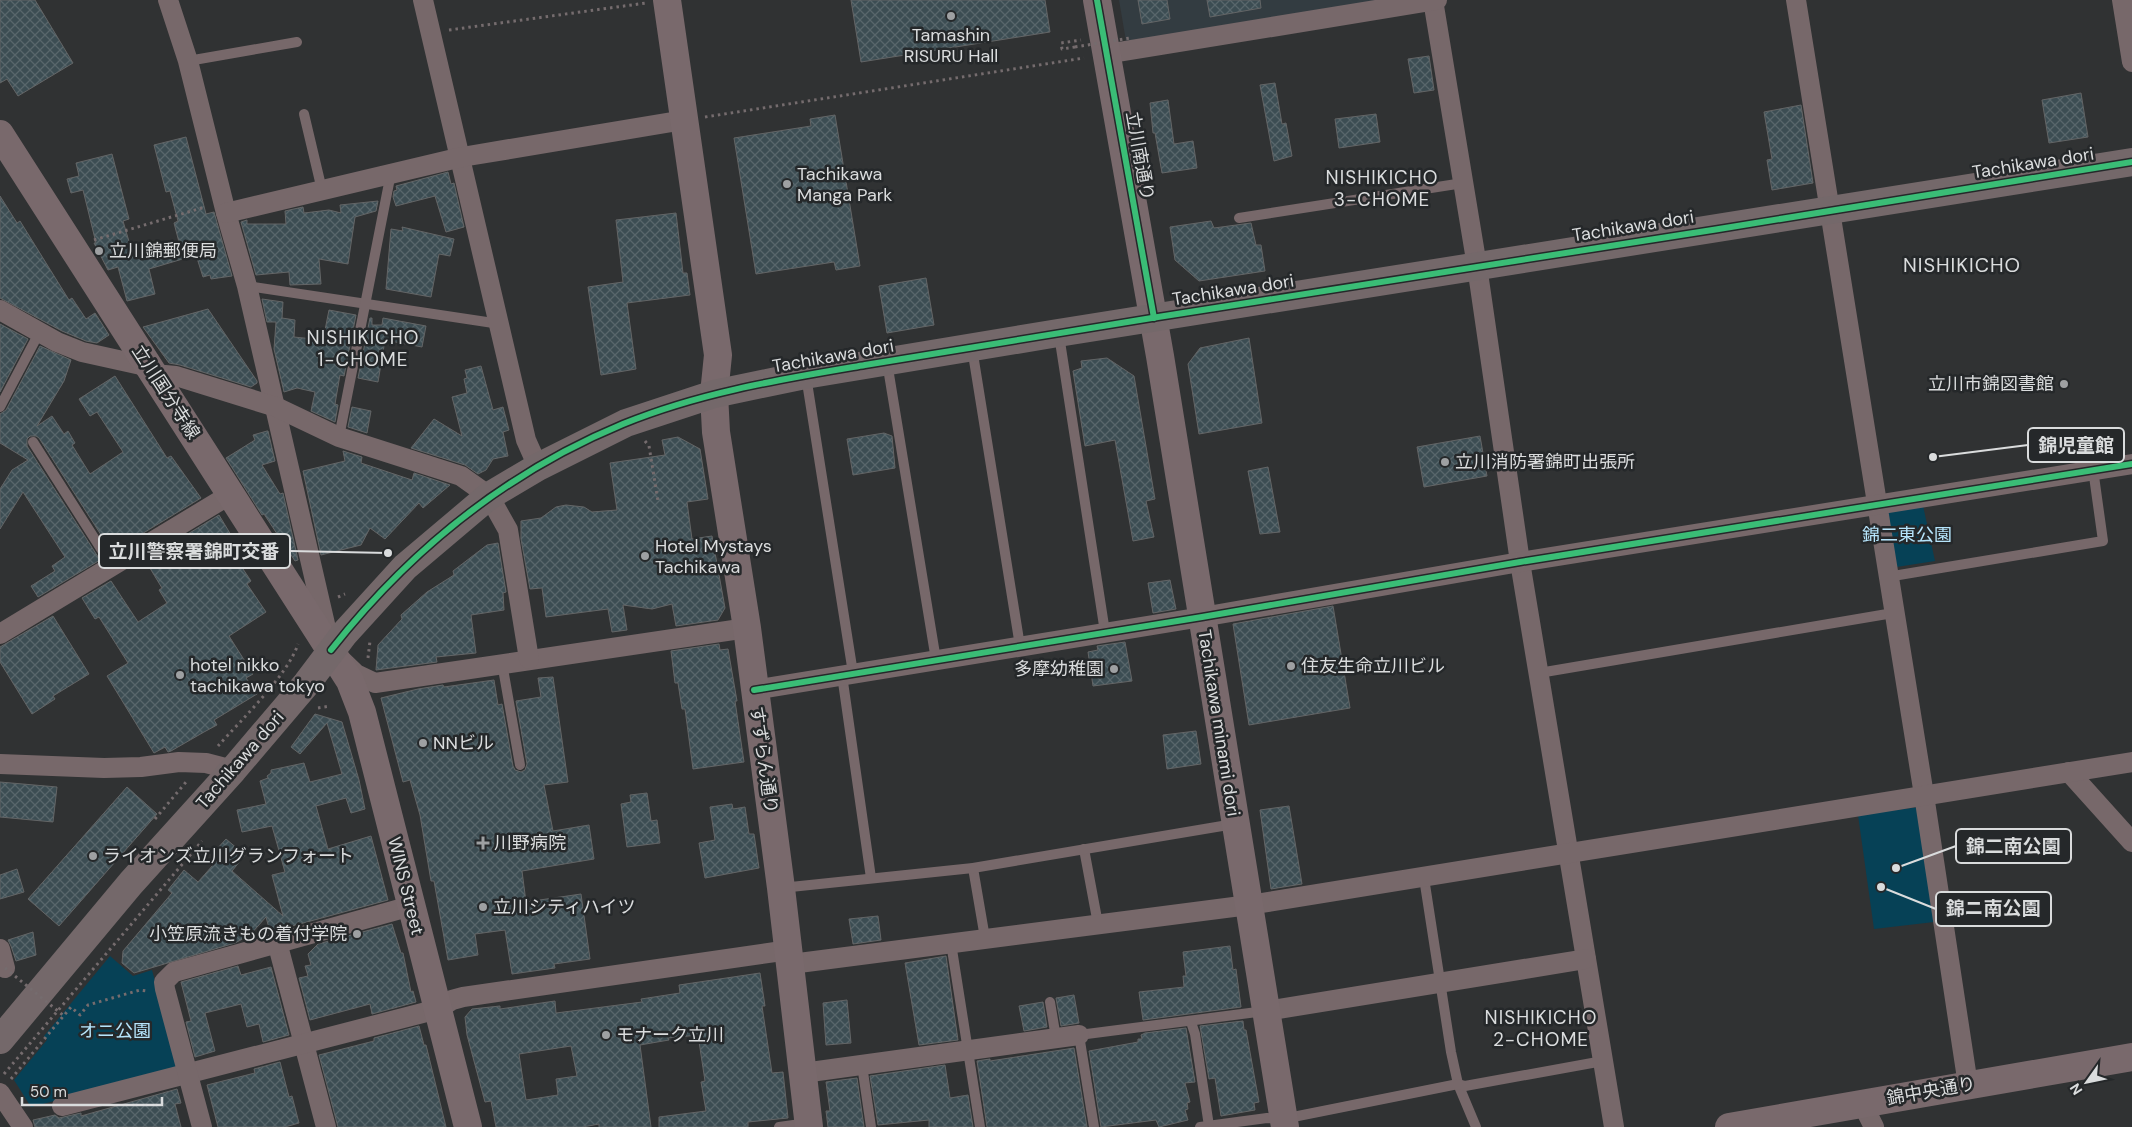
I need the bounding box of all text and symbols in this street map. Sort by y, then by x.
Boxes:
marker: Tamashin RISURU Hall [945,10,957,22]
place label: Tamashin RISURU Hall [904,23,998,68]
street label: 立川南通り [1120,110,1160,202]
street label: Tachikawa dori [1970,142,2096,184]
place label: Tachikawa Manga Park [797,162,892,207]
district label: NISHIKICHO 3-CHOME [1326,165,1438,212]
marker: Tachikawa Manga Park [781,178,793,190]
street label: Tachikawa dori [1570,205,1696,247]
place label: 立川錦郵便局 [109,239,217,263]
marker: 立川錦郵便局 [93,245,105,257]
district label: NISHIKICHO [1903,252,2021,278]
street label: Tachikawa dori [1170,269,1296,311]
district label: NISHIKICHO 1-CHOME [307,325,419,372]
street label: Tachikawa dori [770,333,896,379]
street label: 立川国分寺線 [127,340,205,444]
place label: 立川市錦図書館 [1928,372,2054,396]
marker: 立川市錦図書館 [2058,378,2070,390]
callout: 錦児童館 [2028,428,2124,462]
text: 錦児童館 [2038,433,2114,458]
place label: 立川消防署錦町出張所 [1455,450,1635,474]
marker: 立川消防署錦町出張所 [1439,456,1451,468]
park label: 錦二東公園 [1862,523,1952,547]
callout: 立川警察署錦町交番 [99,534,290,568]
place label: Hotel Mystays Tachikawa [655,534,772,579]
text: 立川警察署錦町交番 [108,539,280,564]
marker: Hotel Mystays Tachikawa [639,550,651,562]
street label: Tachikawa minami dori [1192,628,1246,818]
place label: hotel nikko tachikawa tokyo [190,653,325,698]
place label: 住友生命立川ビル [1301,654,1445,678]
place label: 多摩幼稚園 [1014,657,1104,681]
marker: 住友生命立川ビル [1285,660,1297,672]
marker: 多摩幼稚園 [1108,663,1120,675]
marker: hotel nikko tachikawa tokyo [174,669,186,681]
street label: すずらん通り [745,705,783,815]
street label: Tachikawa dori [191,706,289,814]
place label: NNビル [433,731,494,755]
marker: NNビル [417,737,429,749]
callout: 錦二南公園 [1956,829,2071,863]
place label: 川野病院 [494,831,566,855]
street label: WINS Street [382,834,430,938]
text: 錦二南公園 [1965,834,2061,859]
marker: 川野病院 [476,836,490,850]
place label: ライオンズ立川グランフォート [103,844,354,868]
marker: ライオンズ立川グランフォート [87,850,99,862]
callout: 錦ニ南公園 [1936,892,2051,926]
place label: 立川シティハイツ [493,895,636,919]
text: 錦ニ南公園 [1945,896,2041,921]
marker: 立川シティハイツ [477,901,489,913]
place label: 小笠原流きもの着付学院 [149,922,347,946]
marker: 小笠原流きもの着付学院 [351,928,363,940]
district label: NISHIKICHO 2-CHOME [1485,1005,1597,1052]
park label: オニ公園 [79,1019,151,1043]
place label: モナーク立川 [616,1023,724,1047]
marker: モナーク立川 [600,1029,612,1041]
north arrow [2062,1057,2112,1107]
street label: 錦中央通り [1885,1071,1977,1111]
scale bar [22,1074,162,1106]
text: N [2066,1080,2086,1098]
text: 50 m [30,1082,67,1102]

